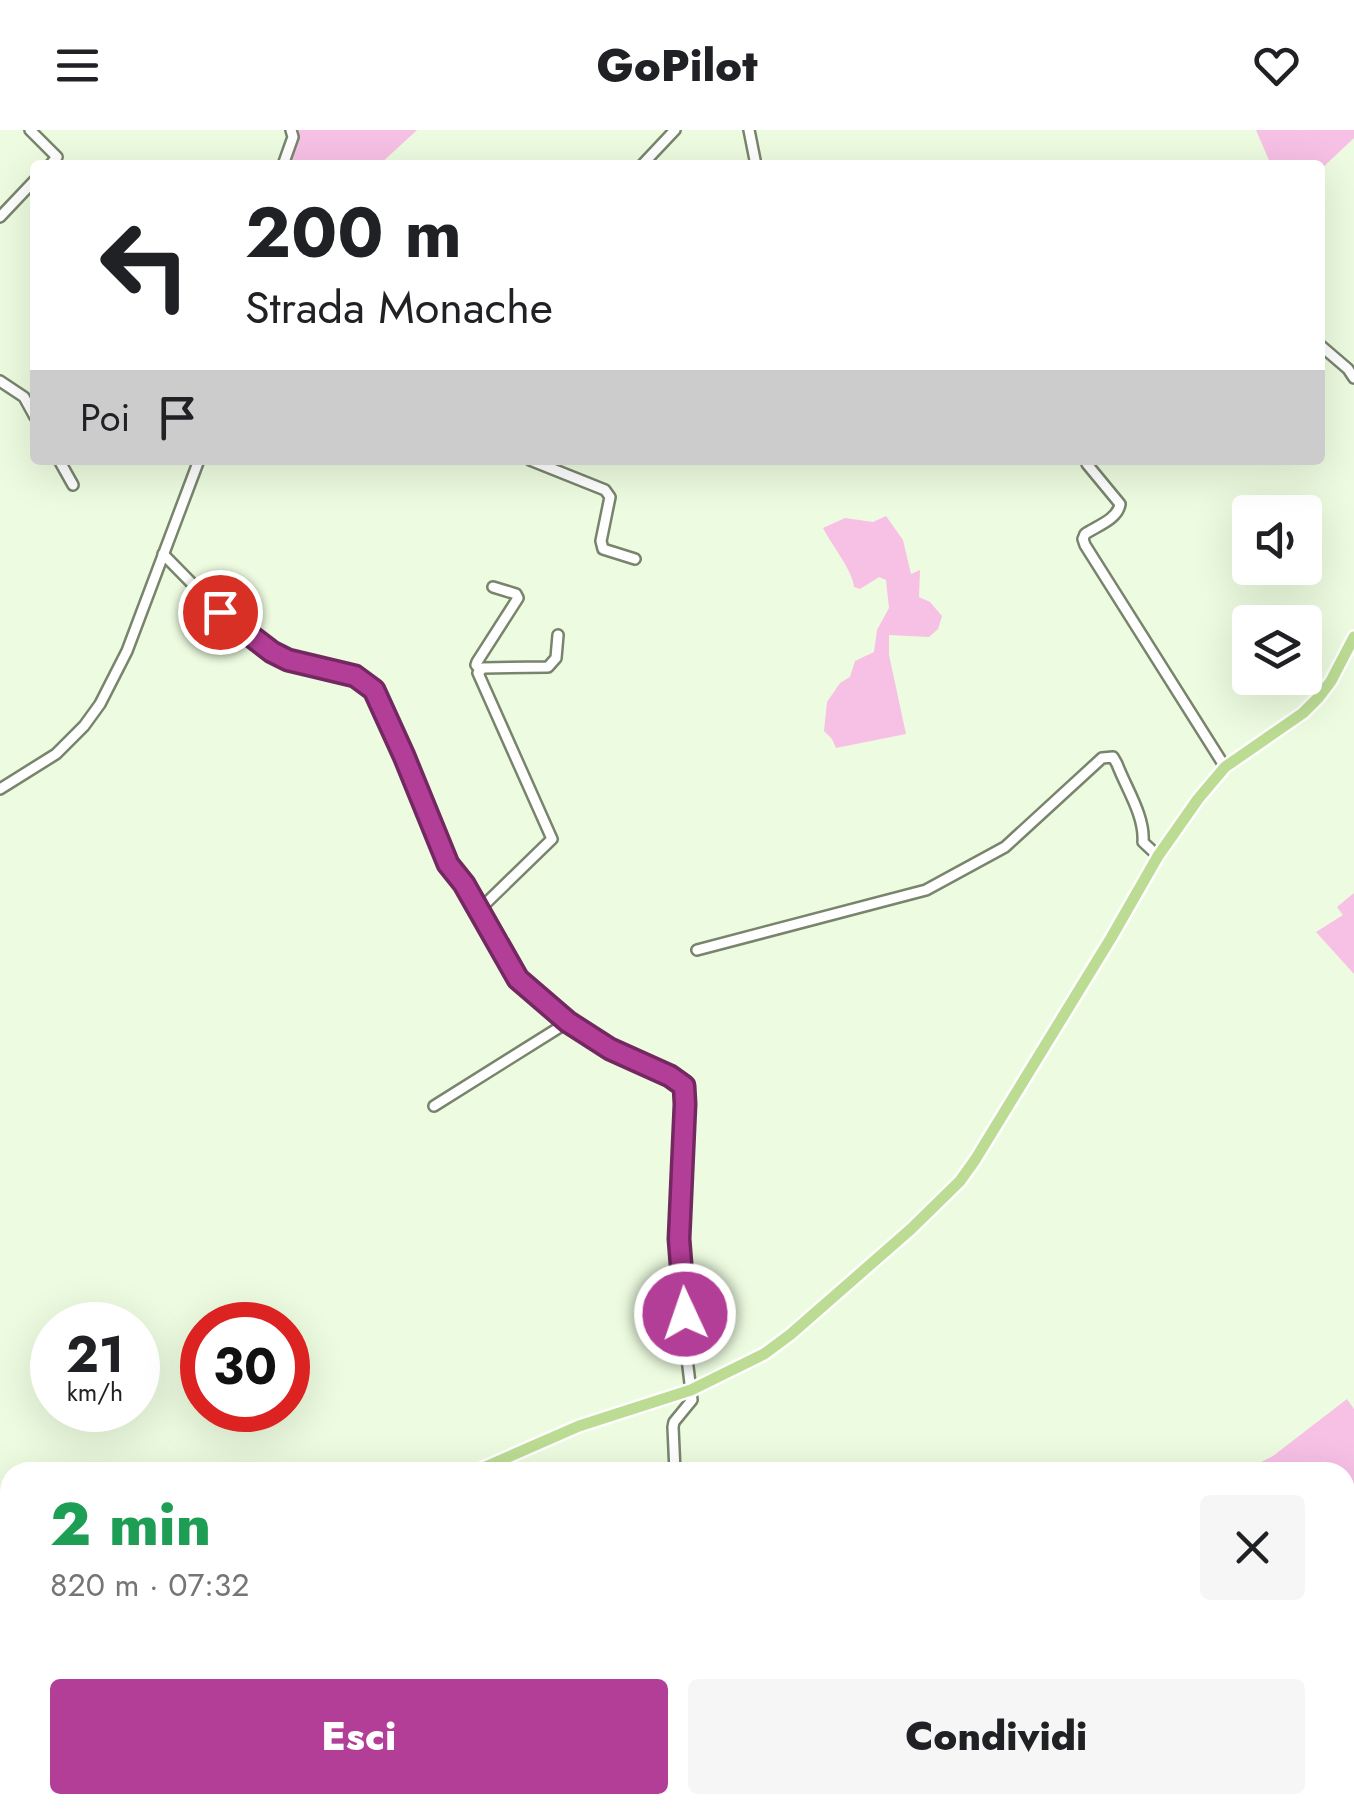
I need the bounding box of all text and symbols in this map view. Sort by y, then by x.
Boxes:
text: GoPilot [596,33,758,98]
icon: menu [50,38,105,93]
icon: heart [1249,38,1304,93]
text: 200 m [245,182,462,283]
icon: left [80,200,210,330]
text: Strada Monache [245,275,553,340]
text: Poi [80,390,130,445]
icon: arrive [150,390,205,445]
map controls [1232,495,1322,695]
button: sound [1232,495,1322,585]
pin [178,570,263,655]
icon: arrive [193,585,248,640]
button: layers [1232,605,1322,695]
position arrow [633,1262,737,1366]
speed limit sign: 30 [180,1302,310,1432]
text: 21 [66,1318,124,1391]
text: km/h [67,1374,123,1410]
text: 2 min [50,1481,211,1568]
button: close [1200,1495,1305,1600]
text: 820 m · 07:32 [50,1562,250,1608]
button: Esci [50,1679,668,1794]
button: Condividi [688,1679,1305,1794]

